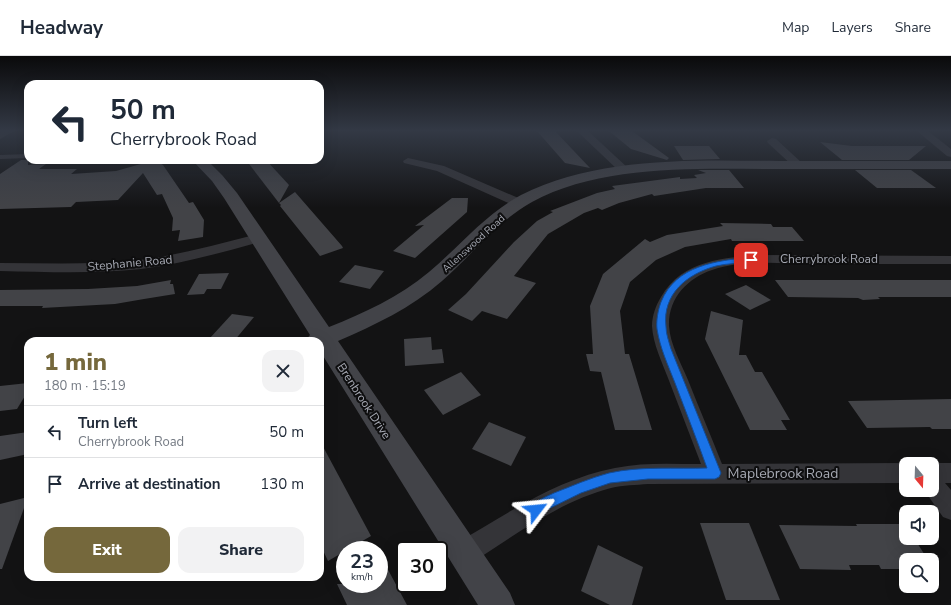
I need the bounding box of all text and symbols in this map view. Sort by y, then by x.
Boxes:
text: Headway [20,15,103,41]
text: Map [782,18,809,37]
text: Layers [831,18,873,37]
text: Share [895,18,931,37]
text: 50 m [110,91,176,129]
icon: left [44,96,96,148]
text: Cherrybrook Road [110,127,257,151]
street label: Allenswood Road [439,212,508,276]
pin [734,243,768,277]
icon: arrive [740,249,762,271]
street label: Stephanie Road [87,251,173,275]
street label: Cherrybrook Road [780,251,878,267]
text: 1 min [44,346,107,378]
button: close [262,350,304,392]
street label: Brenbrook Drive [333,360,395,442]
text: 180 m · 15:19 [44,377,126,395]
text: Turn left [78,413,137,433]
icon: left [44,421,66,443]
text: 50 m [269,422,304,442]
text: Cherrybrook Road [78,433,184,451]
north arrow [899,457,939,497]
map controls [899,457,939,593]
street label: Maplebrook Road [728,464,838,483]
icon: arrive [44,473,66,495]
text: Arrive at destination [78,474,221,494]
text: 130 m [260,474,304,494]
position arrow [515,489,557,531]
button: sound [899,505,939,545]
button: Exit [44,527,170,573]
button: Share [178,527,304,573]
speed limit sign: 30 [396,541,448,593]
text: 23 [350,548,374,575]
button: search [899,553,939,593]
text: km/h [351,570,373,584]

